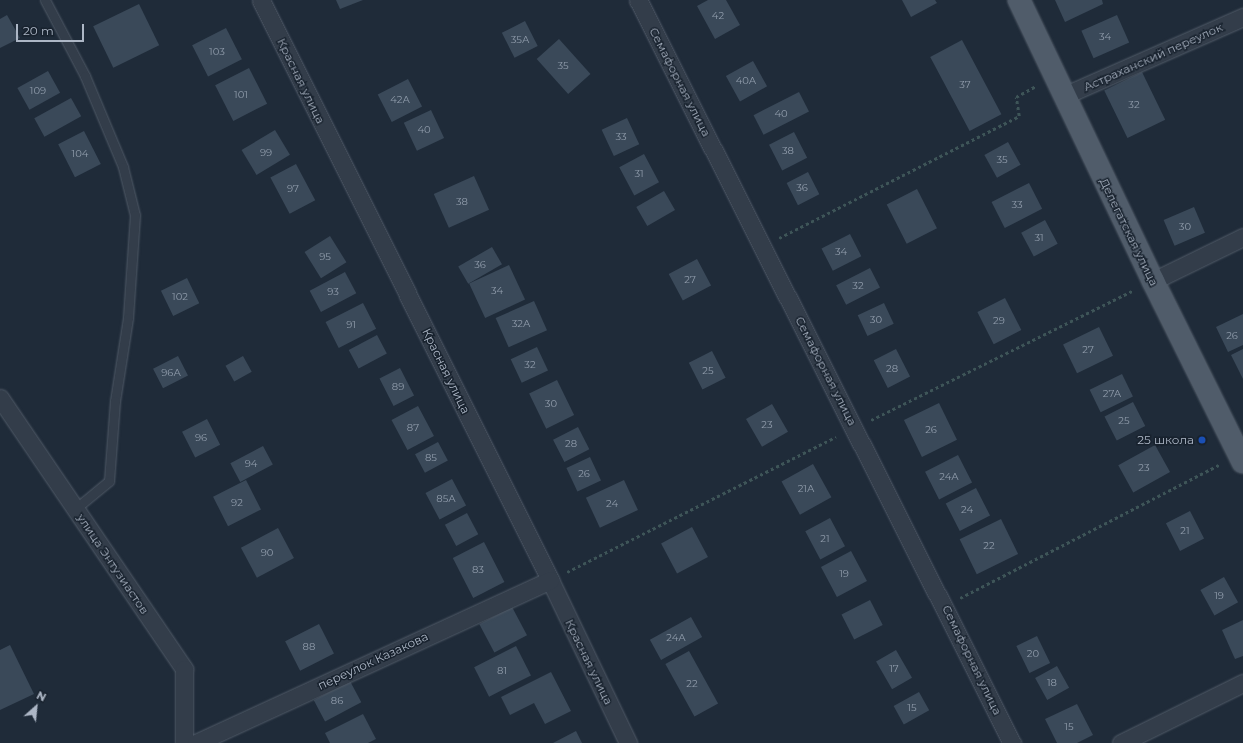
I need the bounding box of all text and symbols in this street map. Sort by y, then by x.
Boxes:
house number: 42 [712,10,724,22]
scale bar [18,16,86,42]
street label: Астраханский переулок [1081,20,1225,94]
text: 20 m [23,23,54,38]
street label: Семафорная улица [646,25,714,139]
house number: 34 [1099,31,1111,43]
house number: 35А [511,34,529,46]
street label: Красная улица [274,36,328,126]
house number: 103 [209,46,225,58]
house number: 35 [557,60,569,72]
house number: 40А [736,75,756,87]
house number: 37 [959,79,971,91]
house number: 109 [30,85,46,97]
house number: 101 [234,89,248,101]
house number: 42А [390,94,410,106]
house number: 32 [1128,99,1140,111]
house number: 40 [774,108,788,120]
house number: 40 [417,124,431,136]
house number: 33 [615,131,627,143]
house number: 38 [782,145,794,157]
house number: 99 [260,147,272,159]
house number: 104 [72,148,88,160]
house number: 35 [996,154,1008,166]
house number: 31 [634,168,644,180]
street label: Делегатская улица [1097,176,1161,288]
house number: 36 [796,182,808,194]
house number: 97 [287,183,299,195]
house number: 38 [456,196,468,208]
house number: 33 [1011,199,1023,211]
house number: 30 [1179,221,1191,233]
house number: 31 [1034,232,1044,244]
house number: 34 [835,246,847,258]
house number: 95 [319,251,331,263]
house number: 36 [474,259,486,271]
house number: 27 [684,274,696,286]
house number: 32 [852,280,864,292]
house number: 34 [491,285,503,297]
house number: 93 [327,286,339,298]
house number: 102 [172,291,188,303]
street label: Семафорная улица [792,314,860,428]
house number: 30 [870,314,882,326]
house number: 29 [993,315,1005,327]
house number: 32А [512,318,530,330]
house number: 91 [346,319,356,331]
street label: Красная улица [419,326,473,416]
house number: 26 [1226,330,1238,342]
house number: 27 [1082,344,1094,356]
house number: 32 [524,359,536,371]
house number: 28 [886,363,898,375]
house number: 25 [702,365,714,377]
house number: 96А [161,367,181,379]
house number: 89 [392,381,404,393]
house number: 27А [1103,388,1121,400]
house number: 30 [545,398,557,410]
house number: 25 [1118,415,1130,427]
house number: 23 [761,419,773,431]
house number: 87 [407,422,419,434]
house number: 26 [925,424,937,436]
house number: 96 [195,432,207,444]
place label: 25 школа [1137,433,1194,447]
marker: 25 школа [1197,435,1207,445]
house number: 28 [565,438,577,450]
house number: 85 [425,452,437,464]
house number: 94 [245,458,257,470]
house number: 23 [1138,462,1150,474]
house number: 26 [578,468,590,480]
house number: 24А [939,471,959,483]
house number: 21А [798,483,814,495]
house number: 85А [436,493,456,505]
house number: 92 [231,497,243,509]
house number: 24 [606,498,618,510]
house number: 24 [961,504,973,516]
street label: улица Энтузиастов [74,511,152,617]
house number: 21 [1180,525,1190,537]
house number: 21 [820,533,830,545]
house number: 22 [983,540,995,552]
house number: 90 [261,547,273,559]
house number: 83 [472,564,484,576]
house number: 19 [839,568,849,580]
house number: 19 [1214,590,1224,602]
street label: Семафорная улица [939,603,1005,717]
street label: Красная улица [562,617,616,707]
street label: переулок Казакова [316,629,430,693]
house number: 24А [666,632,686,644]
house number: 88 [303,641,315,653]
house number: 20 [1027,648,1039,660]
house number: 17 [889,663,899,675]
house number: 81 [497,665,507,677]
house number: 18 [1047,677,1057,689]
house number: 22 [686,678,698,690]
north arrow [16,687,56,727]
text: N [34,688,49,705]
house number: 86 [331,695,343,707]
house number: 15 [907,702,917,714]
house number: 15 [1064,721,1074,733]

